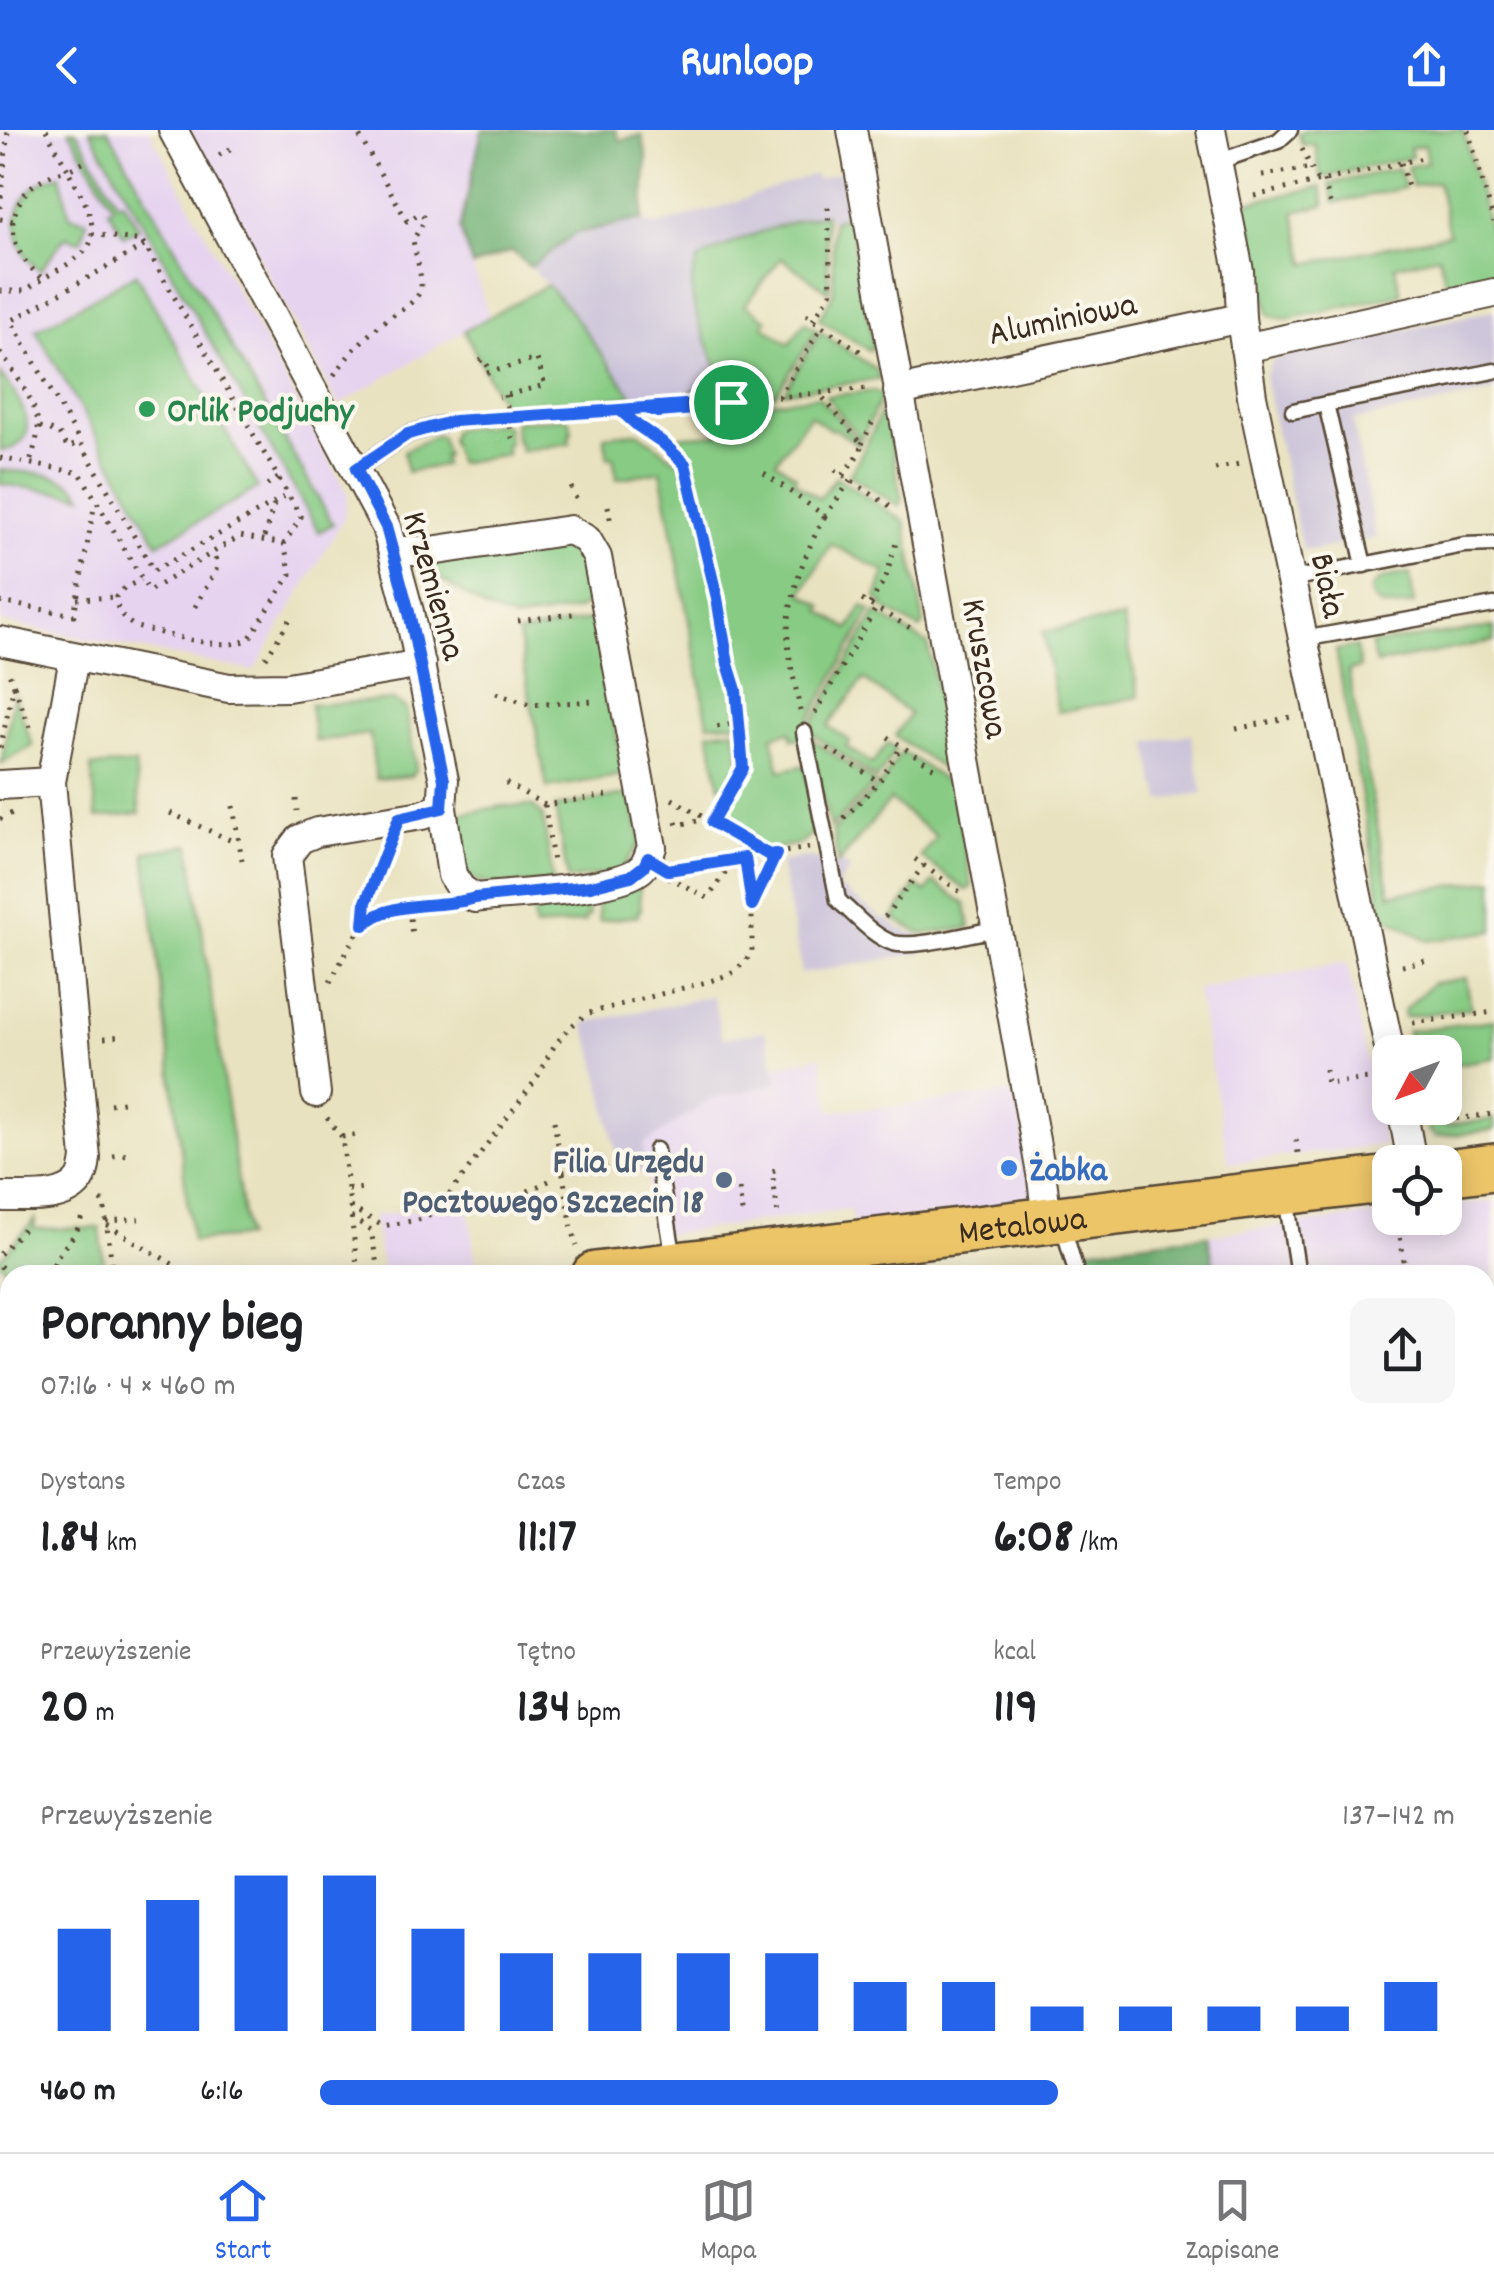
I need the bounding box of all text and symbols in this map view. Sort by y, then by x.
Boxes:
text: Runloop [680,33,814,97]
icon: back [40,38,95,93]
icon: share [1399,38,1454,93]
street label: Aluminiowa [984,282,1142,362]
pin [689,360,774,445]
icon: arrive [704,375,759,430]
place label: Orlik Podjuchy [167,389,355,439]
marker: Orlik Podjuchy [136,398,158,420]
street label: Krzemienna [386,506,476,667]
street label: Biała [1294,549,1356,623]
street label: Kruszcowa [945,595,1019,743]
north arrow [1372,1035,1462,1125]
map controls [1372,1035,1462,1235]
place label: Filia Urzędu Pocztowego Szczecin 18 [402,1140,704,1230]
button: locate [1372,1145,1462,1235]
place label: Żabka [1029,1148,1109,1198]
marker: Żabka [998,1157,1020,1179]
marker: Filia Urzędu Pocztowego Szczecin 18 [713,1169,735,1191]
street label: Metalowa [956,1196,1090,1261]
text: Poranny bieg [40,1288,304,1367]
button: share [1350,1298,1455,1403]
text: 07:16 · 4 × 460 m [40,1365,236,1411]
text: Dystans [40,1464,126,1504]
text: Czas [517,1464,566,1504]
text: Tempo [993,1464,1061,1504]
text: 1.84 [40,1504,100,1576]
text: 11:17 [517,1504,577,1576]
text: 6:08 [993,1504,1073,1576]
text: km [100,1525,137,1565]
text: /km [1073,1525,1119,1565]
text: Przewyższenie [40,1634,191,1674]
text: Tętno [517,1634,576,1674]
text: kcal [993,1634,1036,1674]
text: 20 [40,1674,89,1746]
text: 134 [517,1674,571,1746]
text: 119 [993,1674,1038,1746]
text: m [89,1695,115,1735]
text: bpm [571,1695,621,1735]
text: Przewyższenie [40,1795,213,1841]
text: 137–142 m [1342,1795,1455,1841]
text: 460 m [40,2070,116,2116]
text: 6:16 [200,2070,244,2116]
tab: Start [215,2173,271,2273]
tab: Mapa [701,2173,756,2273]
tab: Zapisane [1186,2173,1279,2273]

